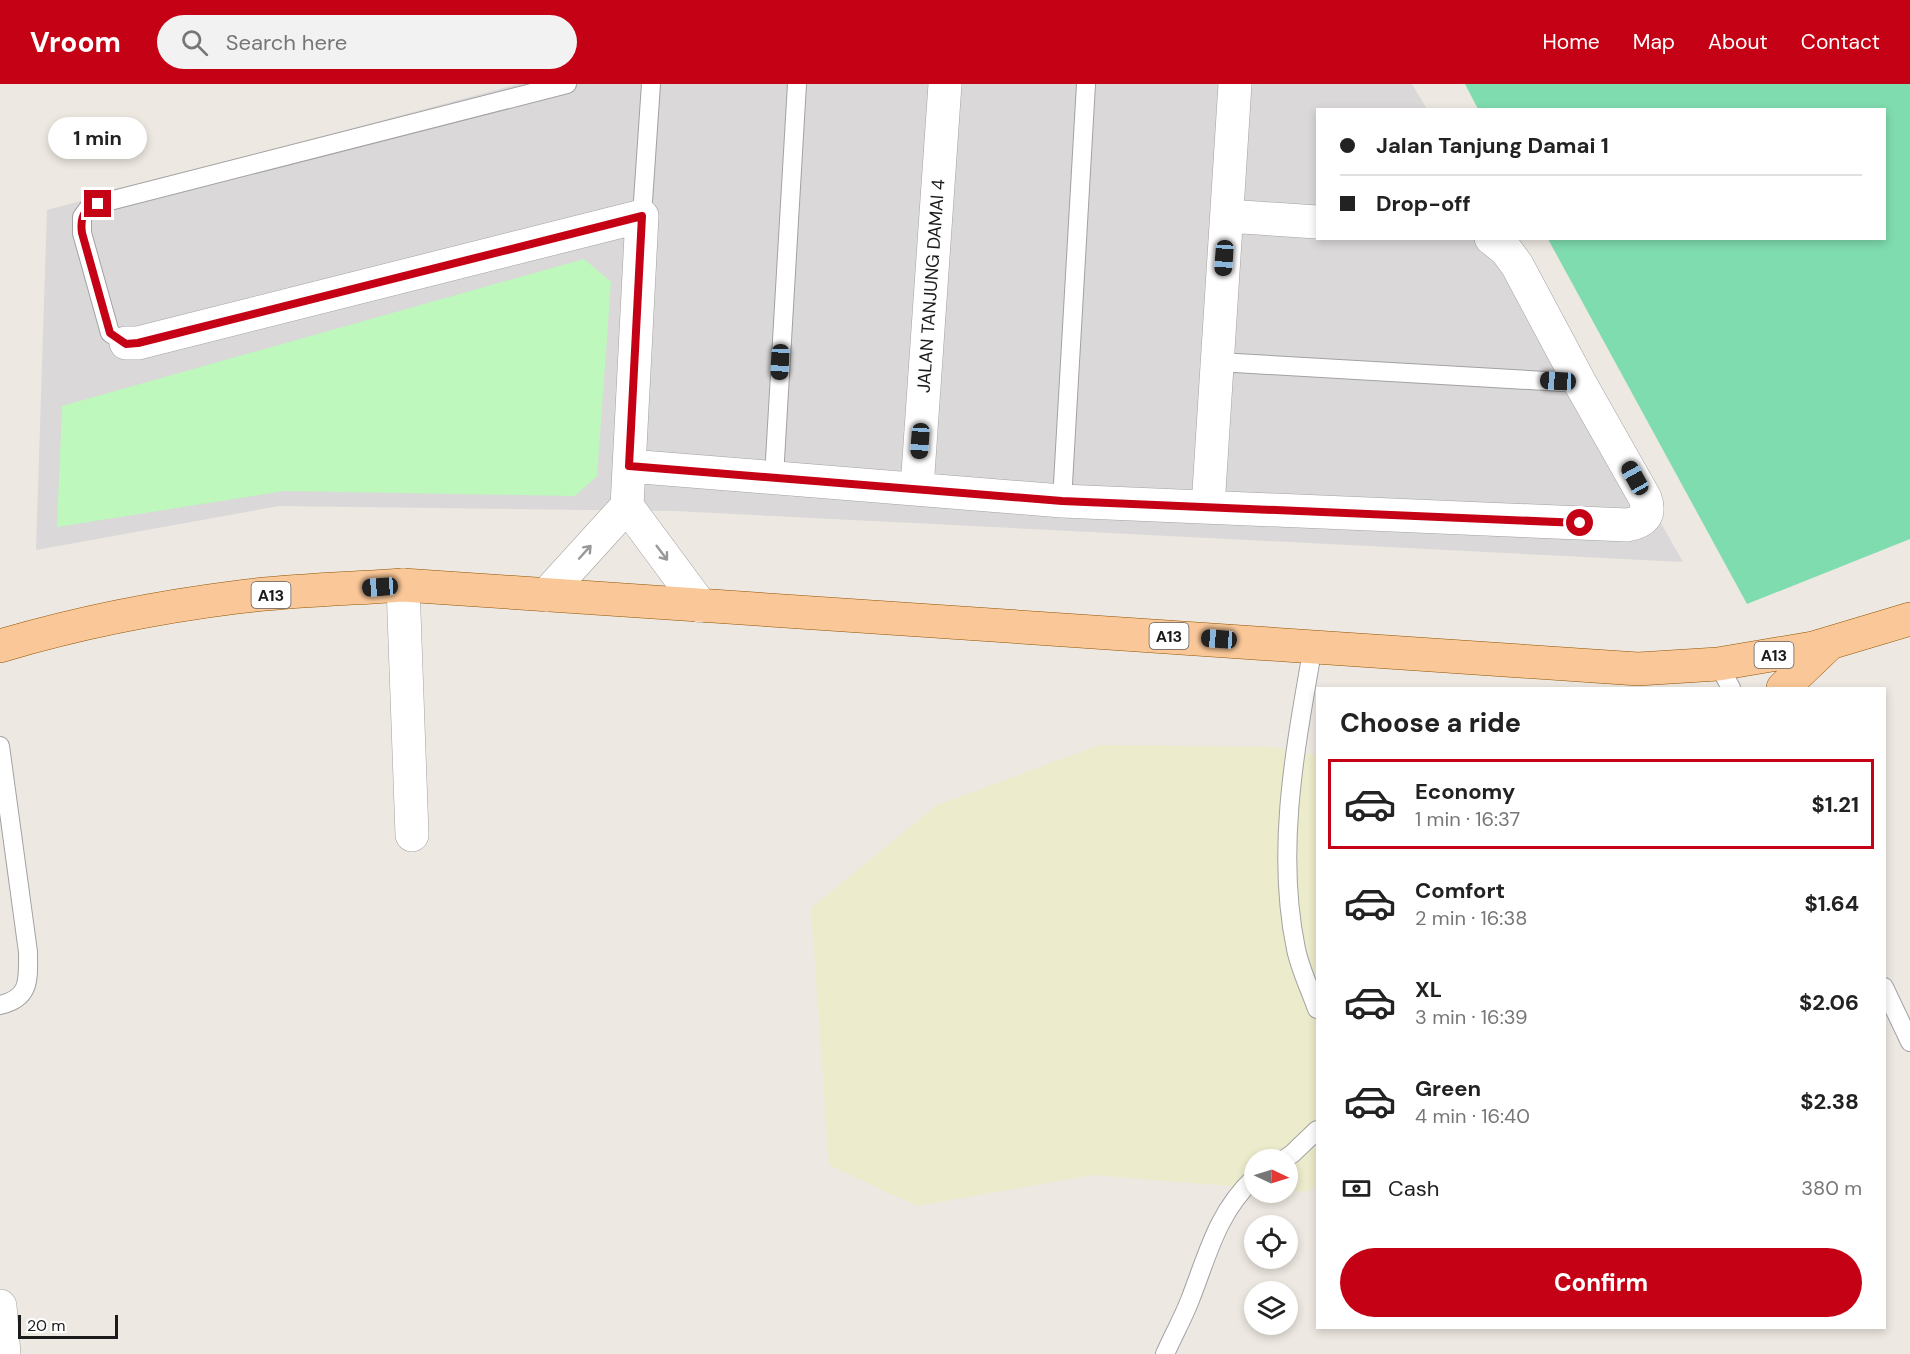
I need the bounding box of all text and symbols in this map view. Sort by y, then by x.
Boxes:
search box [157,15,577,69]
text: Vroom [30,24,121,61]
icon: search [178,26,211,59]
text: Search here [226,28,347,57]
text: Home [1542,28,1600,56]
text: Map [1633,28,1675,56]
text: About [1708,28,1768,56]
text: Contact [1801,28,1880,56]
callout: 1 min [48,117,148,159]
text: 1 min [73,125,122,151]
text: Jalan Tanjung Damai 1 [1376,131,1609,160]
street label: JALAN TANJUNG DAMAI 4 [912,178,950,394]
text: Drop-off [1376,189,1471,218]
route end [84,190,111,217]
car [1214,239,1234,277]
car [770,344,790,380]
car [1540,371,1576,391]
car [910,422,930,460]
car [1618,458,1652,498]
route start [1566,509,1593,536]
one-way arrow [578,545,592,560]
one-way arrow [655,545,668,561]
car [361,577,399,597]
road number: A13 [252,582,290,608]
road number: A13 [1150,623,1188,649]
car [1200,629,1238,649]
road number: A13 [1754,642,1794,668]
text: Choose a ride [1340,705,1521,740]
icon: car [1343,777,1397,831]
text: Economy [1415,777,1515,806]
text: $1.21 [1811,790,1859,819]
text: 1 min · 16:37 [1415,806,1520,832]
icon: car [1343,876,1397,930]
text: Comfort [1415,876,1505,905]
text: $1.64 [1805,889,1859,918]
text: 2 min · 16:38 [1415,905,1527,931]
icon: car [1343,975,1397,1029]
text: XL [1415,975,1442,1004]
text: $2.06 [1799,988,1859,1017]
text: 3 min · 16:39 [1415,1004,1527,1030]
icon: car [1343,1074,1397,1128]
text: Green [1415,1074,1481,1103]
text: $2.38 [1800,1087,1859,1116]
text: 4 min · 16:40 [1415,1103,1530,1129]
north arrow [1244,1149,1298,1203]
map controls [1244,1149,1298,1335]
icon: cash [1340,1172,1373,1205]
text: Cash [1388,1174,1439,1203]
text: 380 m [1801,1175,1862,1201]
button: locate [1244,1215,1298,1269]
button: Confirm [1340,1248,1862,1317]
button: layers [1244,1281,1298,1335]
scale bar [18,1312,118,1340]
text: 20 m [27,1315,66,1336]

